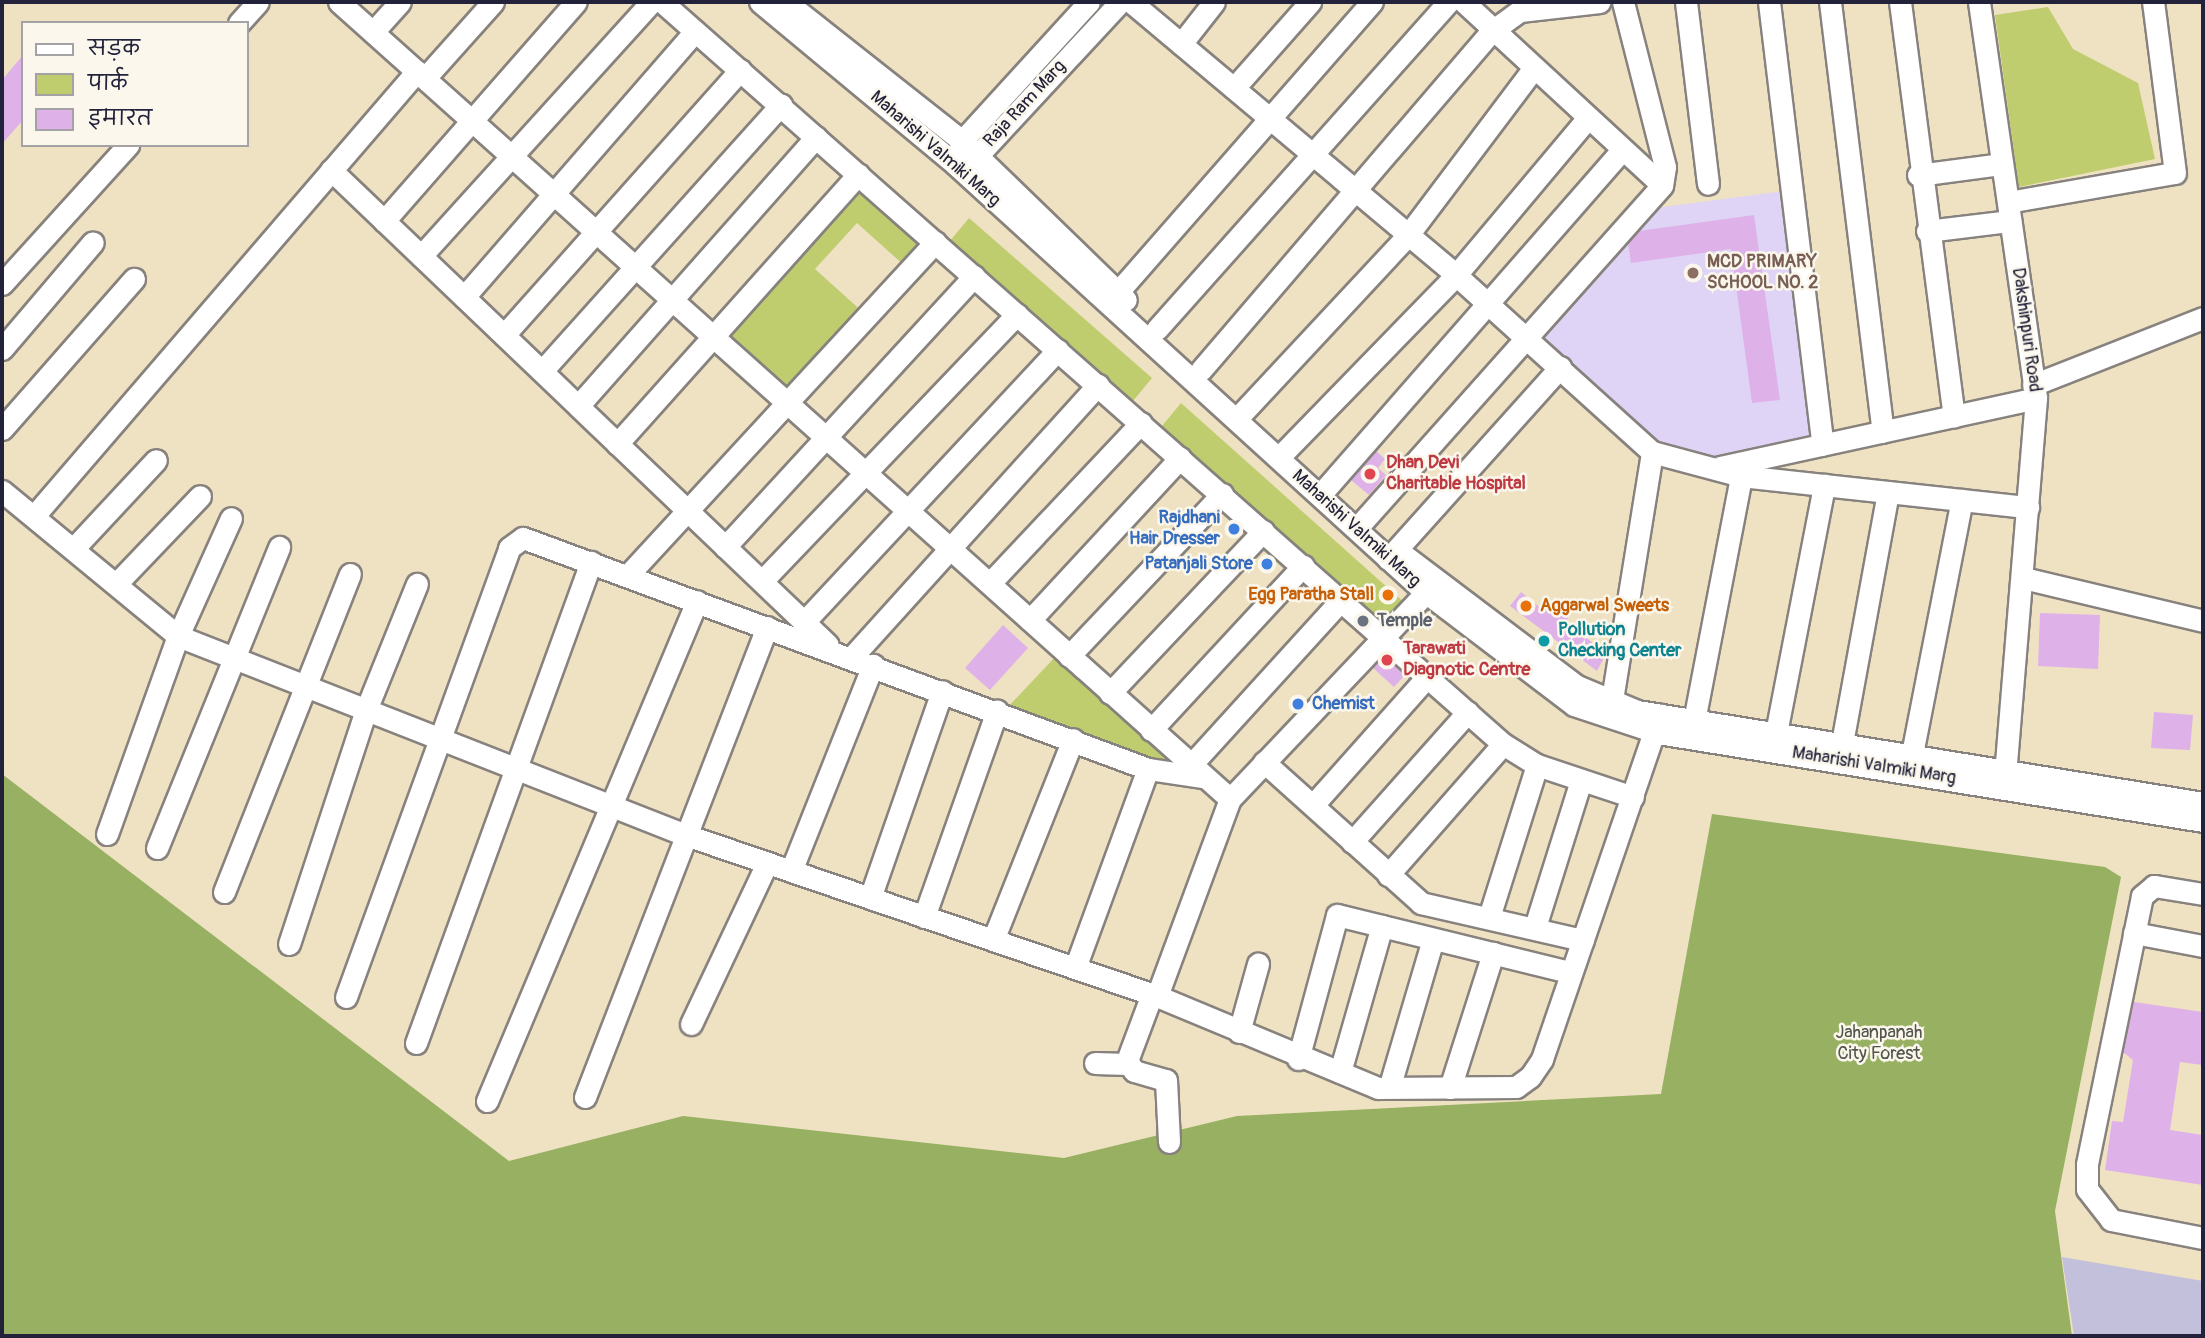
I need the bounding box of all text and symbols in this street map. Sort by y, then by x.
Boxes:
legend [21,21,248,147]
text: सड़क [88,35,140,62]
street label: Raja Ram Marg [979,56,1071,152]
text: पार्क [88,70,128,97]
street label: Maharishi Valmiki Marg [865,87,1005,211]
text: इमारत [88,105,152,132]
place label: MCD PRIMARY SCHOOL NO. 2 [1707,252,1818,294]
marker: MCD PRIMARY SCHOOL NO. 2 [1685,265,1701,281]
street label: Dakshinpuri Road [2007,266,2045,394]
place label: Dhan Devi Charitable Hospital [1386,453,1526,496]
marker: Dhan Devi Charitable Hospital [1360,464,1380,484]
street label: Maharishi Valmiki Marg [1287,466,1425,592]
place label: Rajdhani Hair Dresser [1129,508,1220,550]
marker: Rajdhani Hair Dresser [1226,521,1242,537]
place label: Patanjali Store [1144,553,1253,575]
marker: Patanjali Store [1259,556,1275,572]
place label: Egg Paratha Stall [1248,584,1374,606]
marker: Egg Paratha Stall [1380,587,1396,603]
place label: Aggarwal Sweets [1540,595,1669,617]
marker: Aggarwal Sweets [1518,598,1534,614]
place label: Temple [1377,610,1432,632]
marker: Temple [1355,613,1371,629]
place label: Pollution Checking Center [1558,620,1681,662]
marker: Pollution Checking Center [1536,633,1552,649]
place label: Tarawati Diagnotic Centre [1403,639,1530,682]
marker: Tarawati Diagnotic Centre [1377,650,1397,670]
place label: Chemist [1312,693,1375,715]
marker: Chemist [1290,696,1306,712]
street label: Maharishi Valmiki Marg [1791,742,1957,790]
park label: Jahanpanah City Forest [1836,1023,1922,1066]

